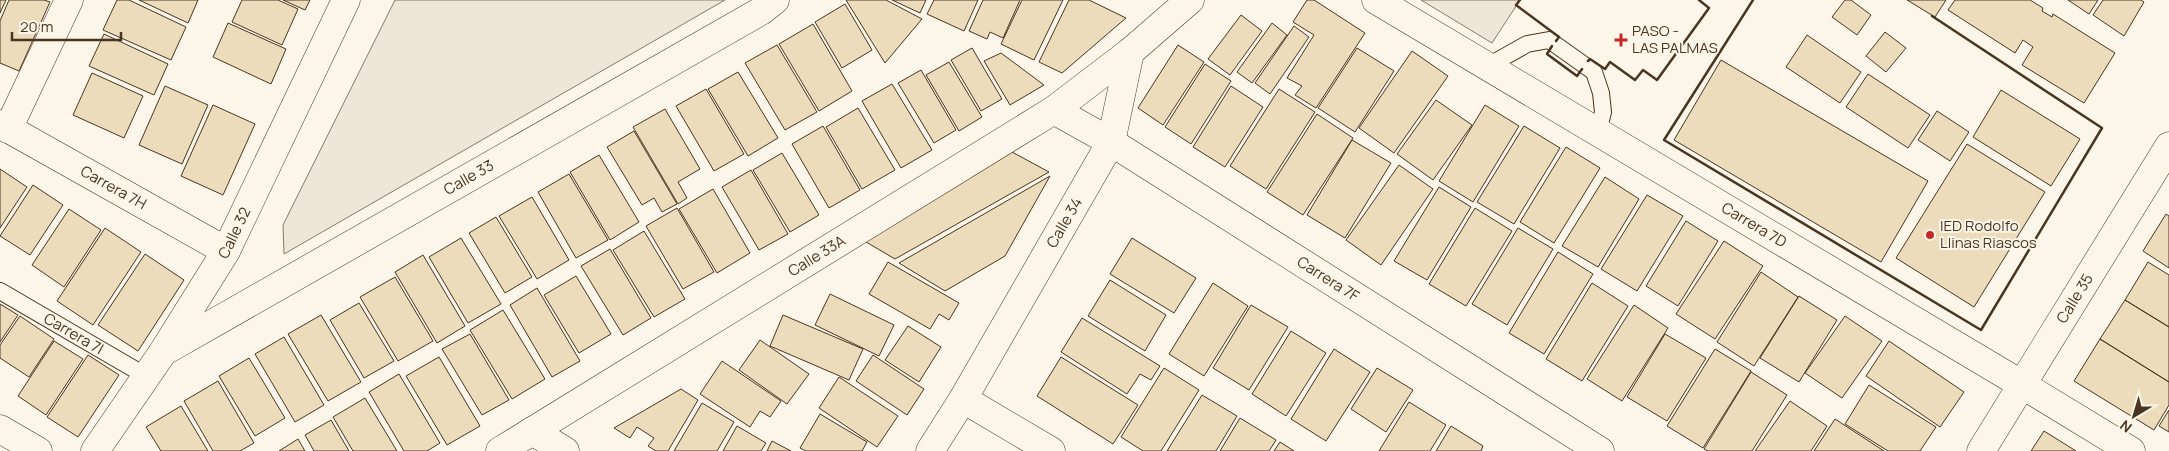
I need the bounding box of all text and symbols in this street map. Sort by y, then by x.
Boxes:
scale bar [12,10,121,42]
text: 20 m [20,16,53,37]
place label: PASO - LAS PALMAS [1632,20,1718,58]
marker: PASO - LAS PALMAS [1614,33,1628,47]
street label: Calle 33 [440,155,497,200]
street label: Carrera 7H [77,160,150,214]
street label: Calle 34 [1041,193,1087,252]
street label: Carrera 7D [1718,197,1791,252]
street label: Calle 32 [213,204,255,263]
place label: IED Rodolfo Llinas Riascos [1940,215,2037,253]
marker: IED Rodolfo Llinas Riascos [1924,229,1936,241]
street label: Calle 33A [784,230,850,281]
street label: Carrera 7F [1293,251,1364,306]
street label: Calle 35 [2051,269,2098,327]
street label: Carrera 7I [40,308,108,359]
north arrow [2109,391,2159,441]
text: N [2116,416,2136,437]

